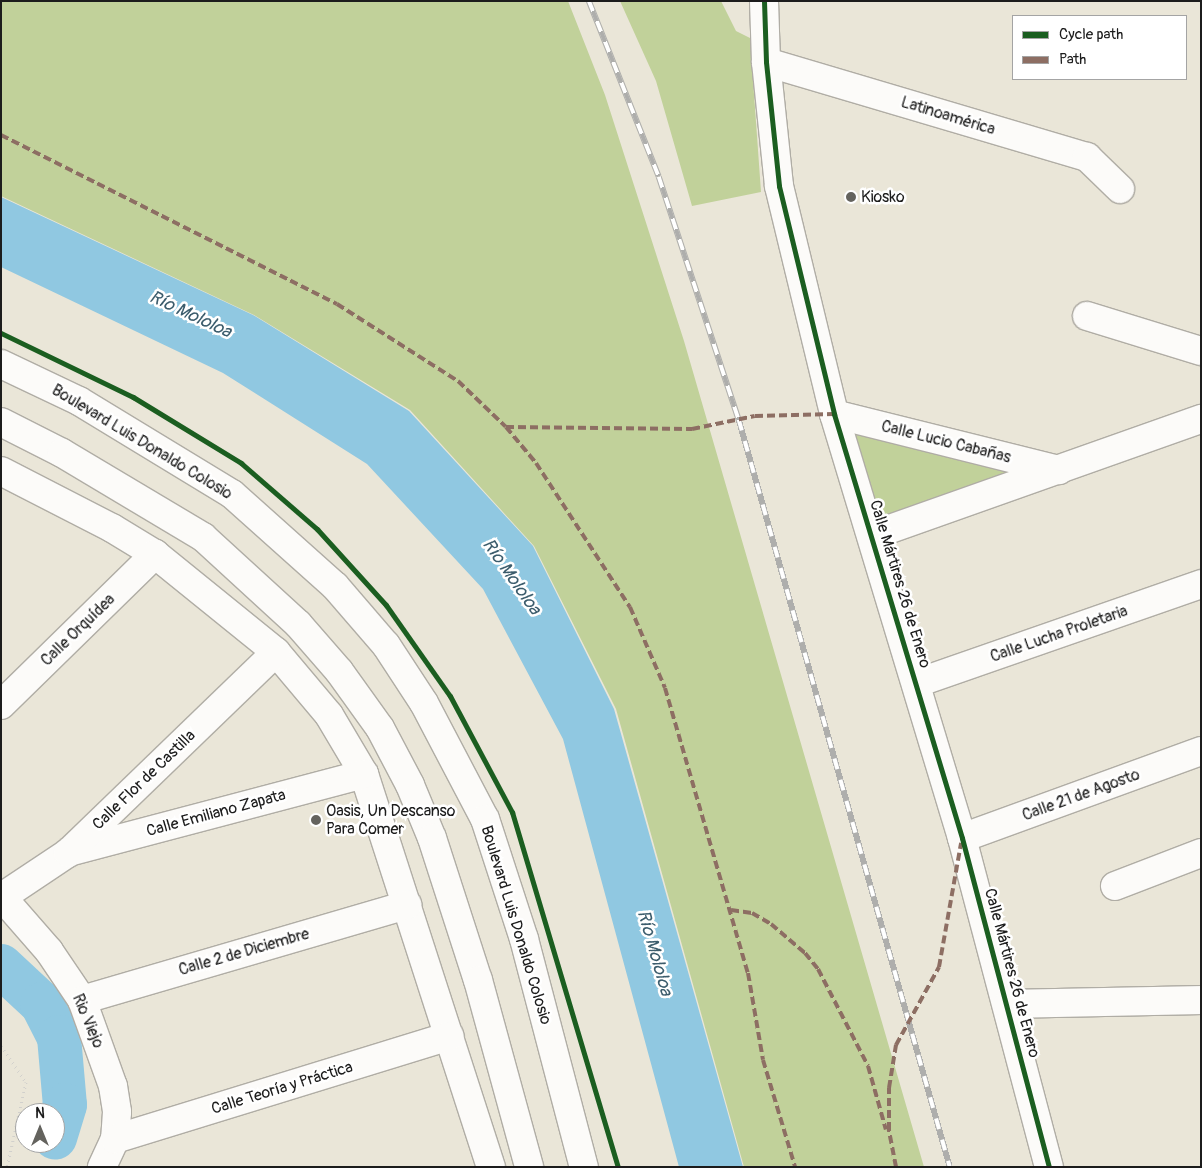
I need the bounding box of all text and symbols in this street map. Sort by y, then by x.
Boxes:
legend [1012,15,1187,80]
text: Cycle path [1059,25,1123,44]
text: Path [1059,50,1086,69]
street label: Latinoamérica [899,93,997,139]
place label: Kiosko [861,187,905,207]
marker: Kiosko [845,191,857,203]
water label: Río Mololoa [146,287,234,343]
street label: Boulevard Luis Donaldo Colosio [48,380,236,504]
street label: Calle Lucio Cabañas [879,417,1013,467]
street label: Calle Mártires 26 de Enero [865,498,935,670]
water label: Río Mololoa [477,535,545,619]
street label: Calle Orquídea [37,590,119,670]
street label: Calle Lucha Proletaria [988,601,1130,667]
street label: Calle Flor de Castilla [89,726,199,834]
street label: Calle 21 de Agosto [1020,765,1142,825]
street label: Calle Emiliano Zapata [144,785,288,841]
place label: Oasis, Un Descanso Para Comer [326,801,455,839]
marker: Oasis, Un Descanso Para Comer [310,814,322,826]
street label: Boulevard Luis Donaldo Colosio [477,823,555,1027]
street label: Calle Mártires 26 de Enero [980,886,1044,1060]
water label: Río Mololoa [631,908,677,998]
street label: Calle 2 de Diciembre [176,924,312,980]
street label: Rio Viejo [68,991,108,1051]
street label: Calle Teoría y Práctica [209,1057,355,1119]
north arrow [15,1103,65,1153]
text: N [35,1105,45,1122]

